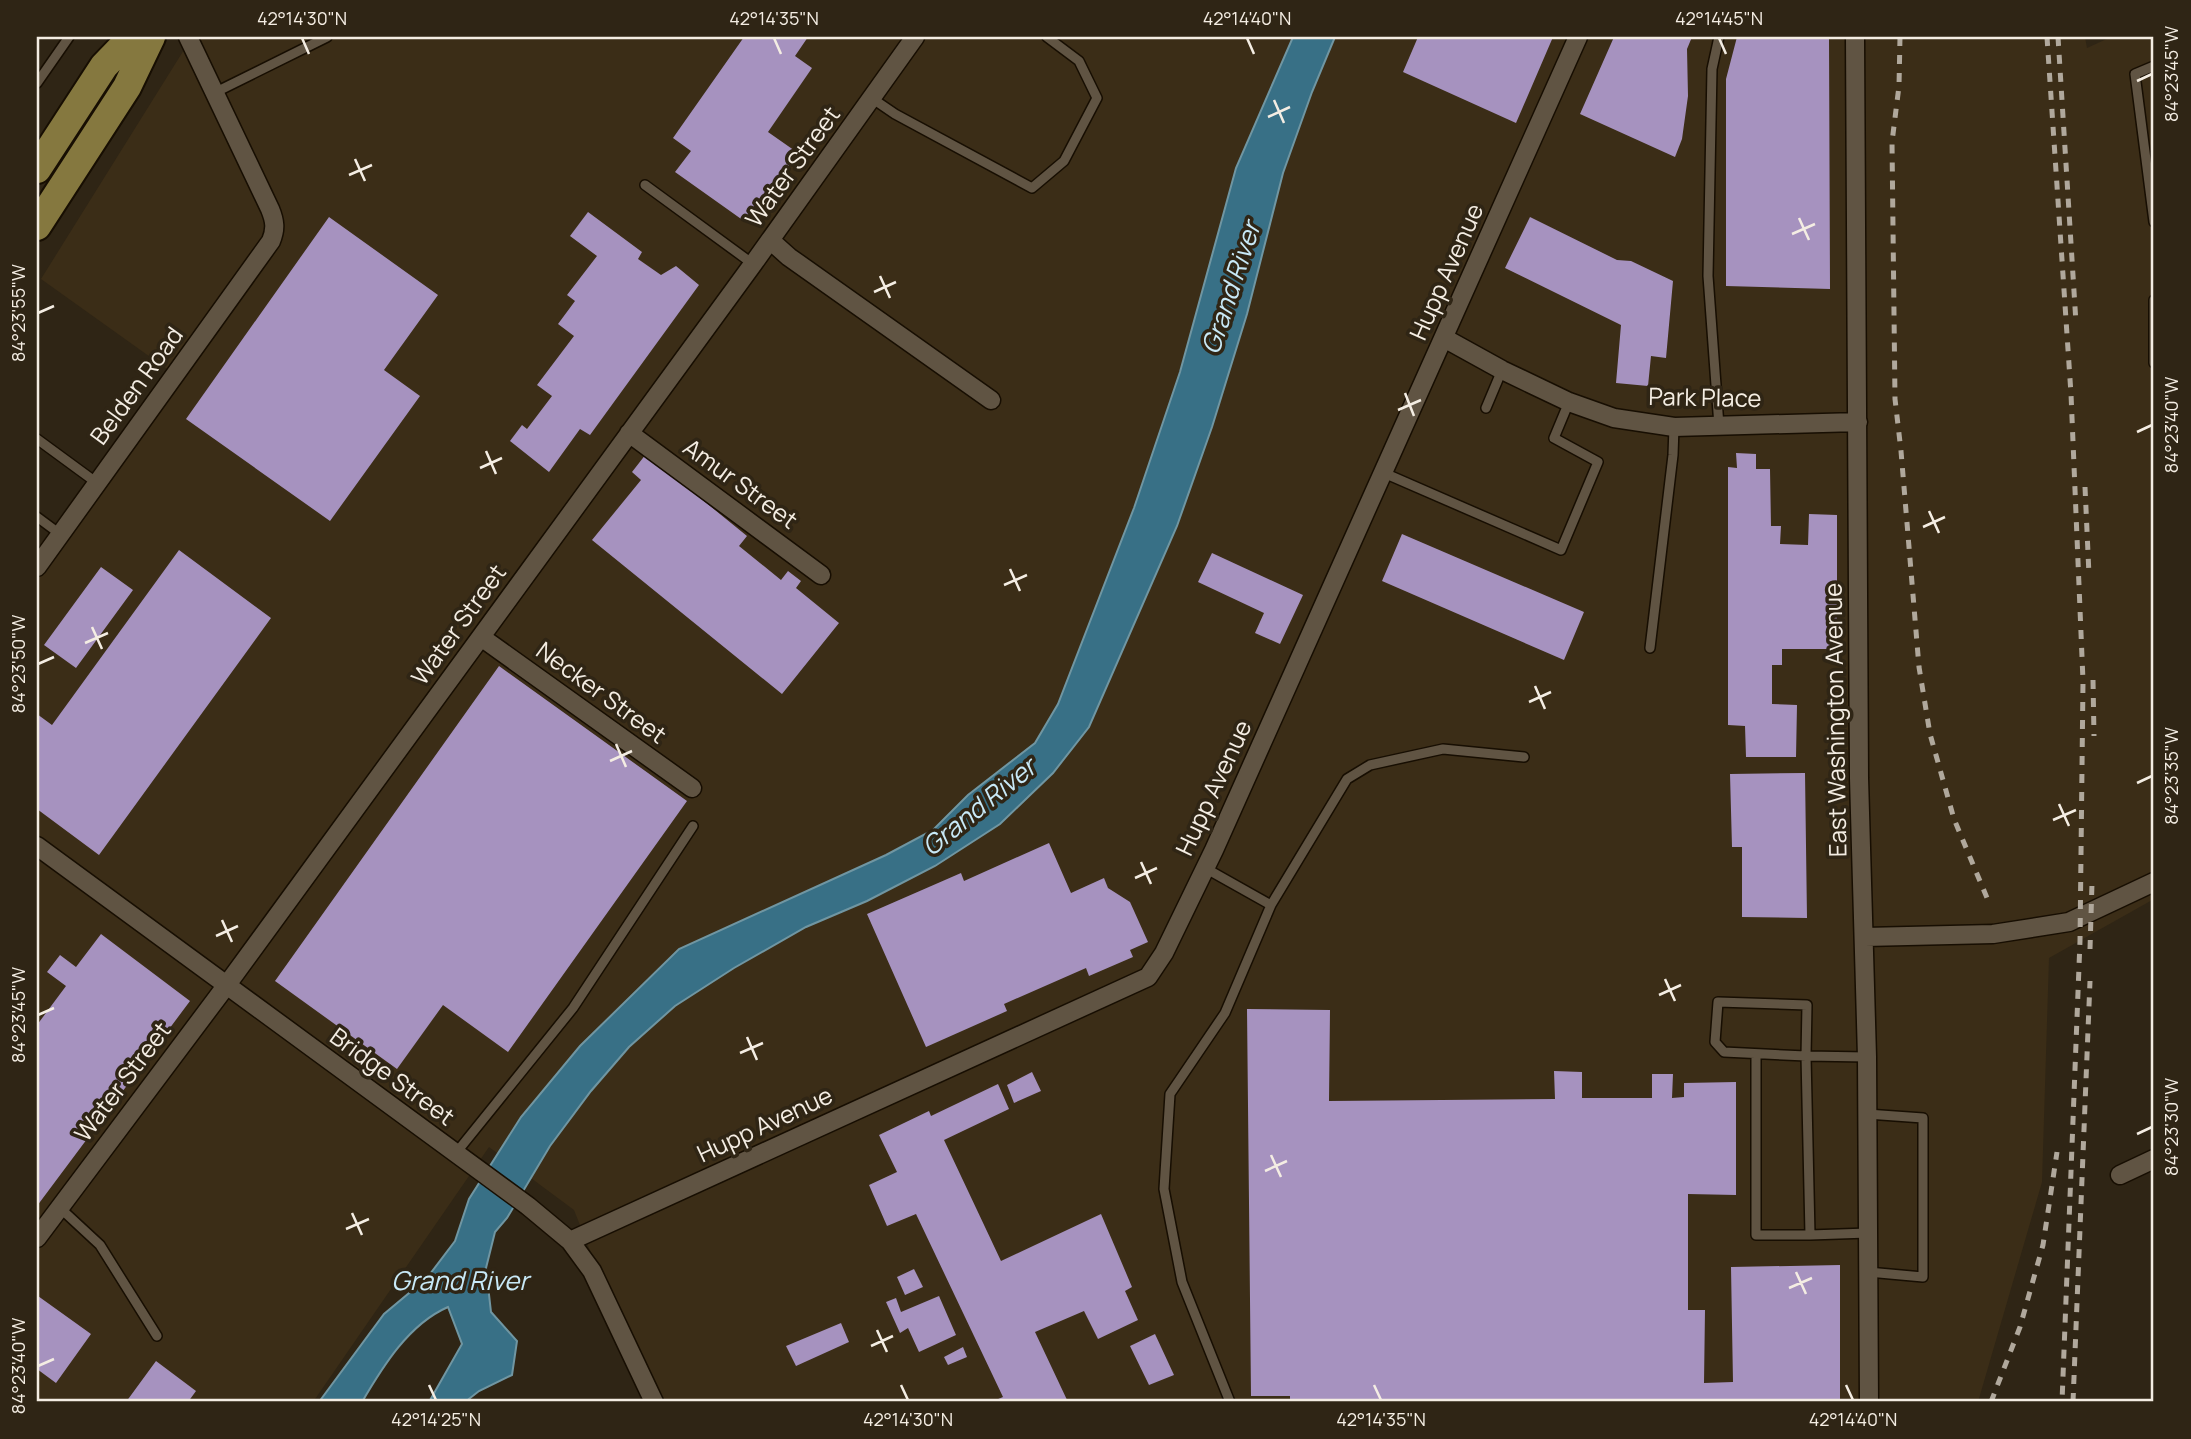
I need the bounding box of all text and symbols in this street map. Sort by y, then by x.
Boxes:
text: 42°14'30"N [257,6,347,30]
text: 42°14'35"N [729,6,819,30]
text: 42°14'40"N [1203,6,1291,30]
text: 42°14'45"N [1675,6,1763,30]
text: 84°23'45"W [2159,26,2183,122]
street label: Water Street [737,99,847,233]
street label: Hupp Avenue [1401,198,1490,345]
water label: Grand River [1192,213,1270,359]
text: 84°23'55"W [6,264,30,362]
street label: Belden Road [82,320,190,451]
text: 84°23'40"W [2159,377,2183,473]
street label: Park Place [1648,379,1762,414]
street label: Amur Street [677,430,805,535]
street label: Water Street [403,557,513,691]
street label: East Washington Avenue [1816,583,1853,857]
text: 84°23'50"W [6,615,30,713]
street label: Necker Street [530,633,674,750]
street label: Hupp Avenue [1167,714,1258,861]
text: 84°23'35"W [2159,727,2183,825]
water label: Grand River [914,747,1046,863]
text: 84°23'45"W [6,967,30,1063]
street label: Water Street [66,1015,178,1148]
street label: Bridge Street [324,1019,462,1132]
street label: Hupp Avenue [691,1078,838,1169]
text: 84°23'30"W [2159,1078,2183,1176]
water label: Grand River [391,1262,532,1298]
text: 84°23'40"W [6,1318,30,1414]
text: 42°14'25"N [391,1407,481,1431]
text: 42°14'30"N [863,1407,953,1431]
text: 42°14'35"N [1336,1407,1426,1431]
text: 42°14'40"N [1809,1407,1897,1431]

